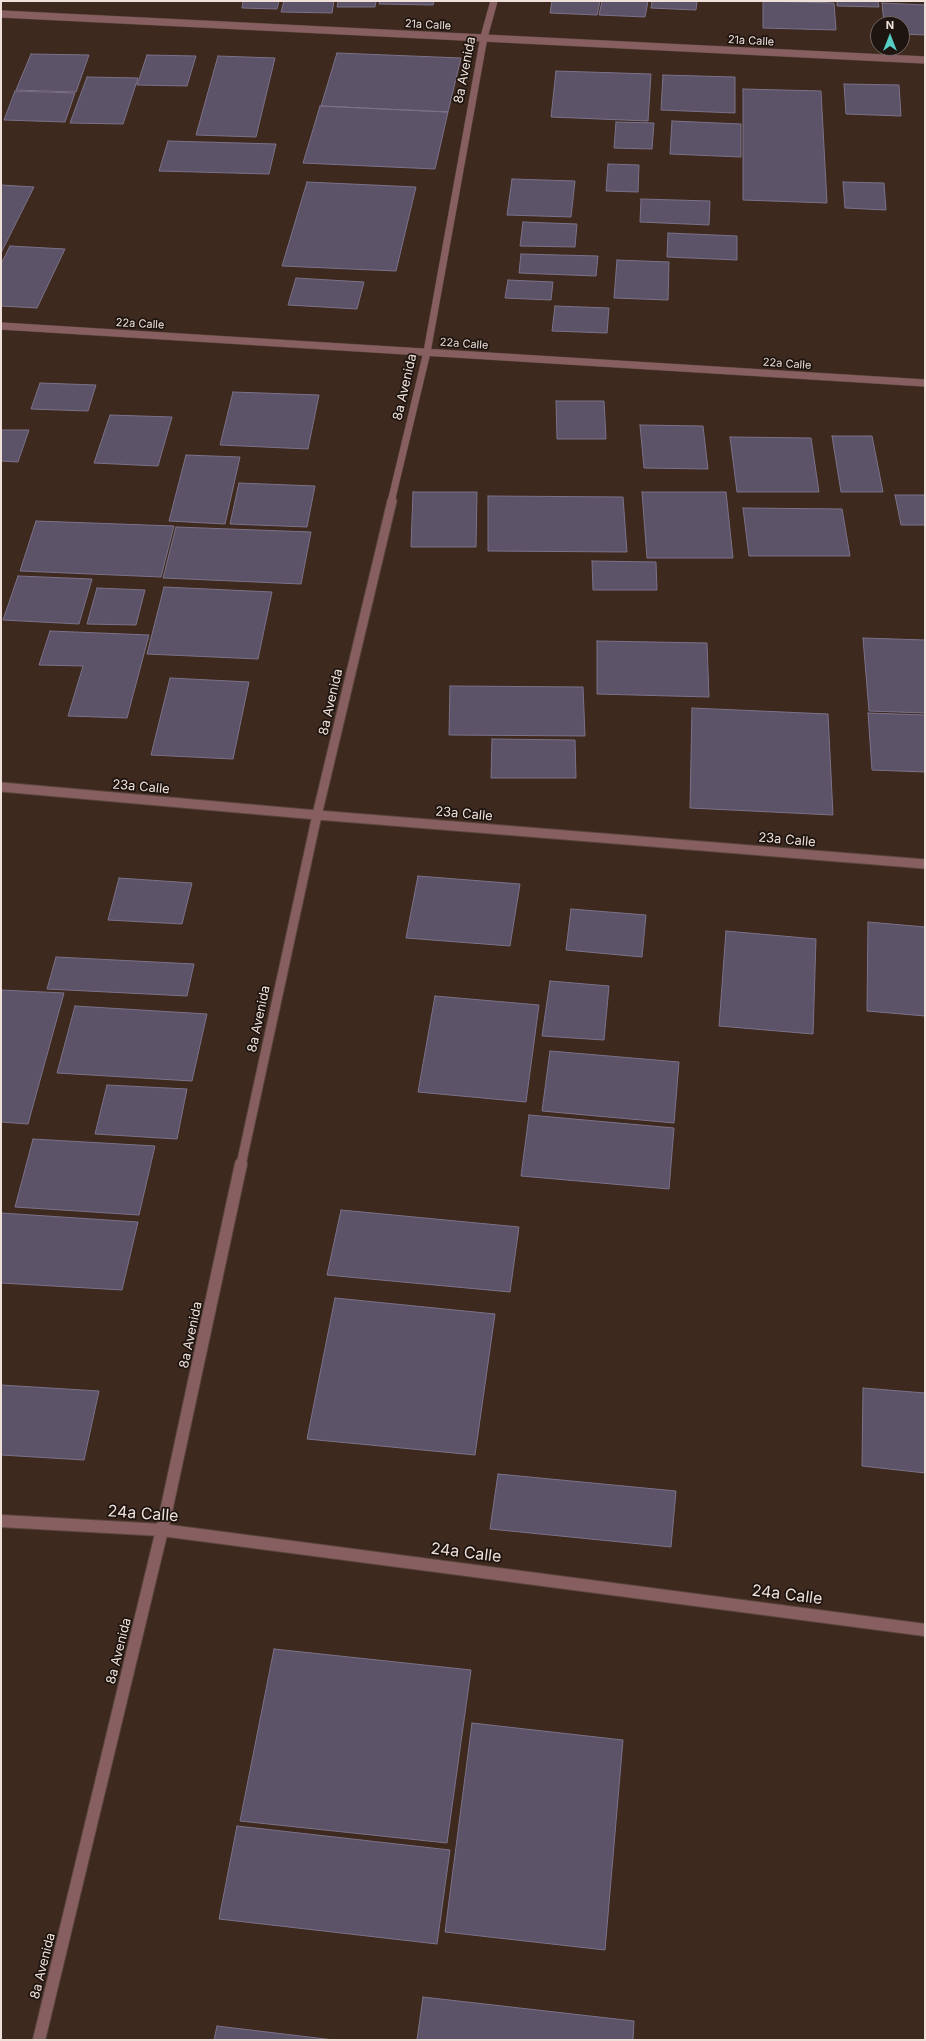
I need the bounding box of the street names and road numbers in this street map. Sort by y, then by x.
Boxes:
street label: 21a Calle [404,17,452,33]
street label: 21a Calle [727,33,775,49]
street label: 8a Avenida [451,35,479,105]
street label: 22a Calle [115,316,165,332]
street label: 22a Calle [439,336,489,352]
street label: 8a Avenida [390,352,420,422]
street label: 22a Calle [762,356,812,372]
street label: 8a Avenida [316,667,346,737]
street label: 23a Calle [112,777,170,797]
street label: 23a Calle [435,804,493,824]
street label: 23a Calle [758,830,816,850]
street label: 8a Avenida [244,984,274,1054]
street label: 8a Avenida [176,1300,206,1370]
street label: 24a Calle [107,1502,179,1526]
street label: 24a Calle [430,1539,502,1567]
street label: 24a Calle [751,1581,823,1609]
street label: 8a Avenida [103,1616,135,1686]
street label: 8a Avenida [27,1931,59,2001]

